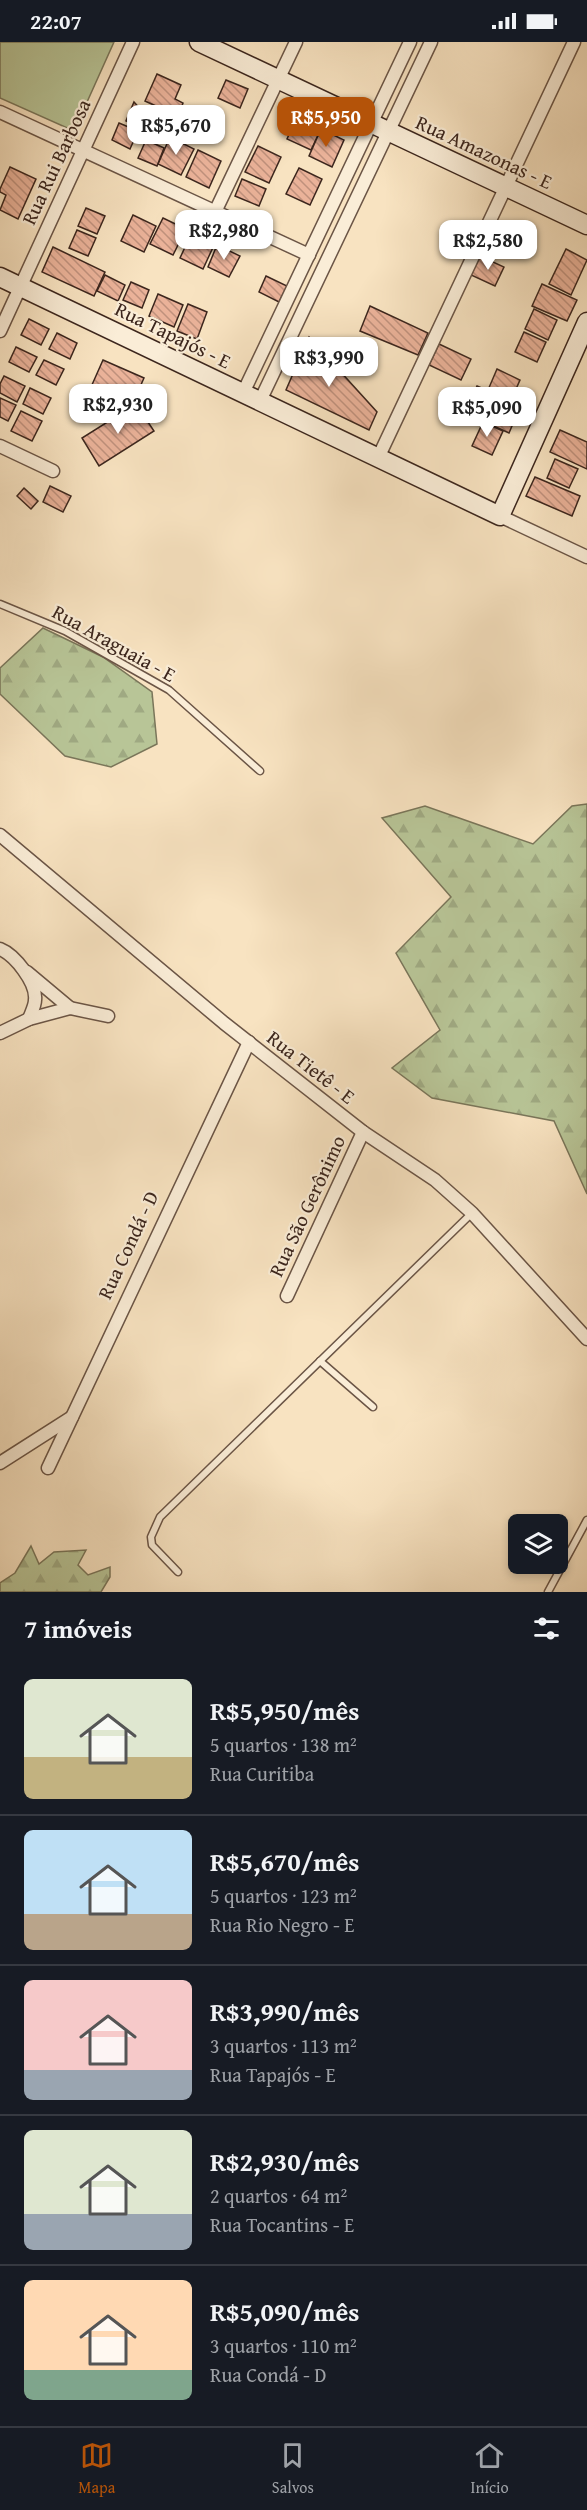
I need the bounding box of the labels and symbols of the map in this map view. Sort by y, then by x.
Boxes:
street label: Rua Rui Barbosa [14,94,98,229]
pin: R$5,950 [271,97,381,148]
pin: R$5,670 [121,105,231,156]
street label: Rua Amazonas - E [411,107,557,196]
pin: R$2,980 [169,210,279,261]
pin: R$2,580 [433,220,543,271]
street label: Rua Tapajós - E [110,294,236,375]
pin: R$3,990 [274,337,384,388]
pin: R$2,930 [63,384,173,435]
pin: R$5,090 [432,387,542,438]
street label: Rua Araguaia - E [47,597,181,688]
street label: Rua Tietê - E [261,1023,361,1110]
street label: Rua São Gerônimo [261,1130,352,1281]
street label: Rua Condá - D [90,1186,165,1304]

